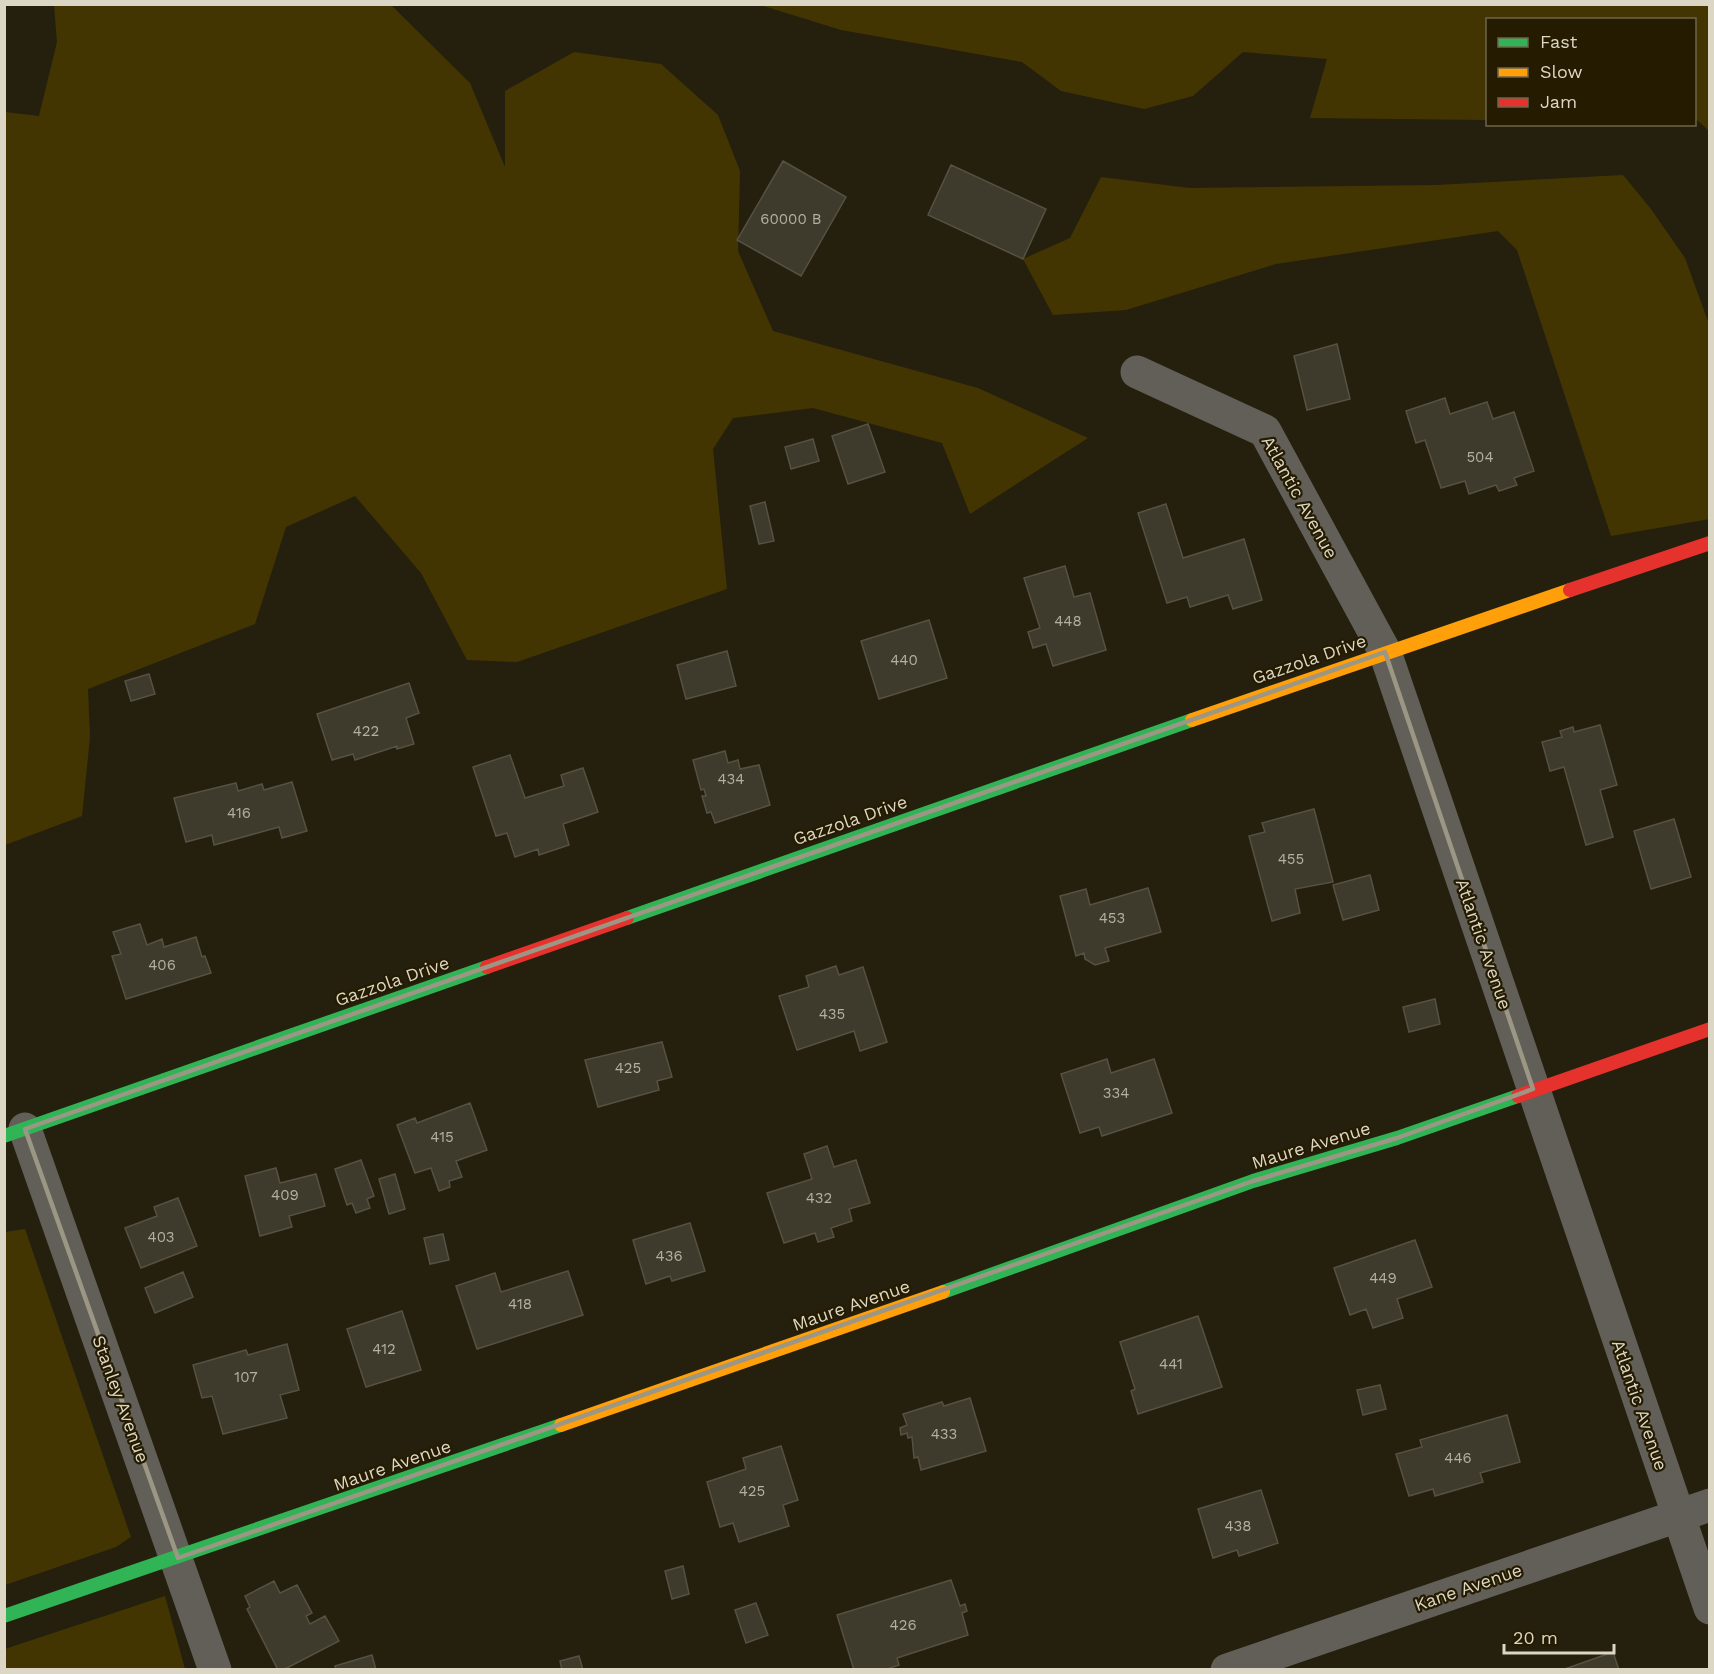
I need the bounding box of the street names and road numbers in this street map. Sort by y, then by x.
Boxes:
street label: Atlantic Avenue [1258,432,1342,562]
street label: Gazzola Drive [1249,630,1369,688]
street label: Gazzola Drive [790,791,910,849]
street label: Atlantic Avenue [1452,876,1516,1012]
street label: Gazzola Drive [332,952,452,1010]
street label: Maure Avenue [1249,1117,1373,1173]
street label: Maure Avenue [789,1275,913,1335]
street label: Stanley Avenue [88,1333,154,1465]
street label: Atlantic Avenue [1608,1337,1672,1473]
street label: Maure Avenue [330,1435,454,1495]
street label: Kane Avenue [1411,1559,1525,1615]

